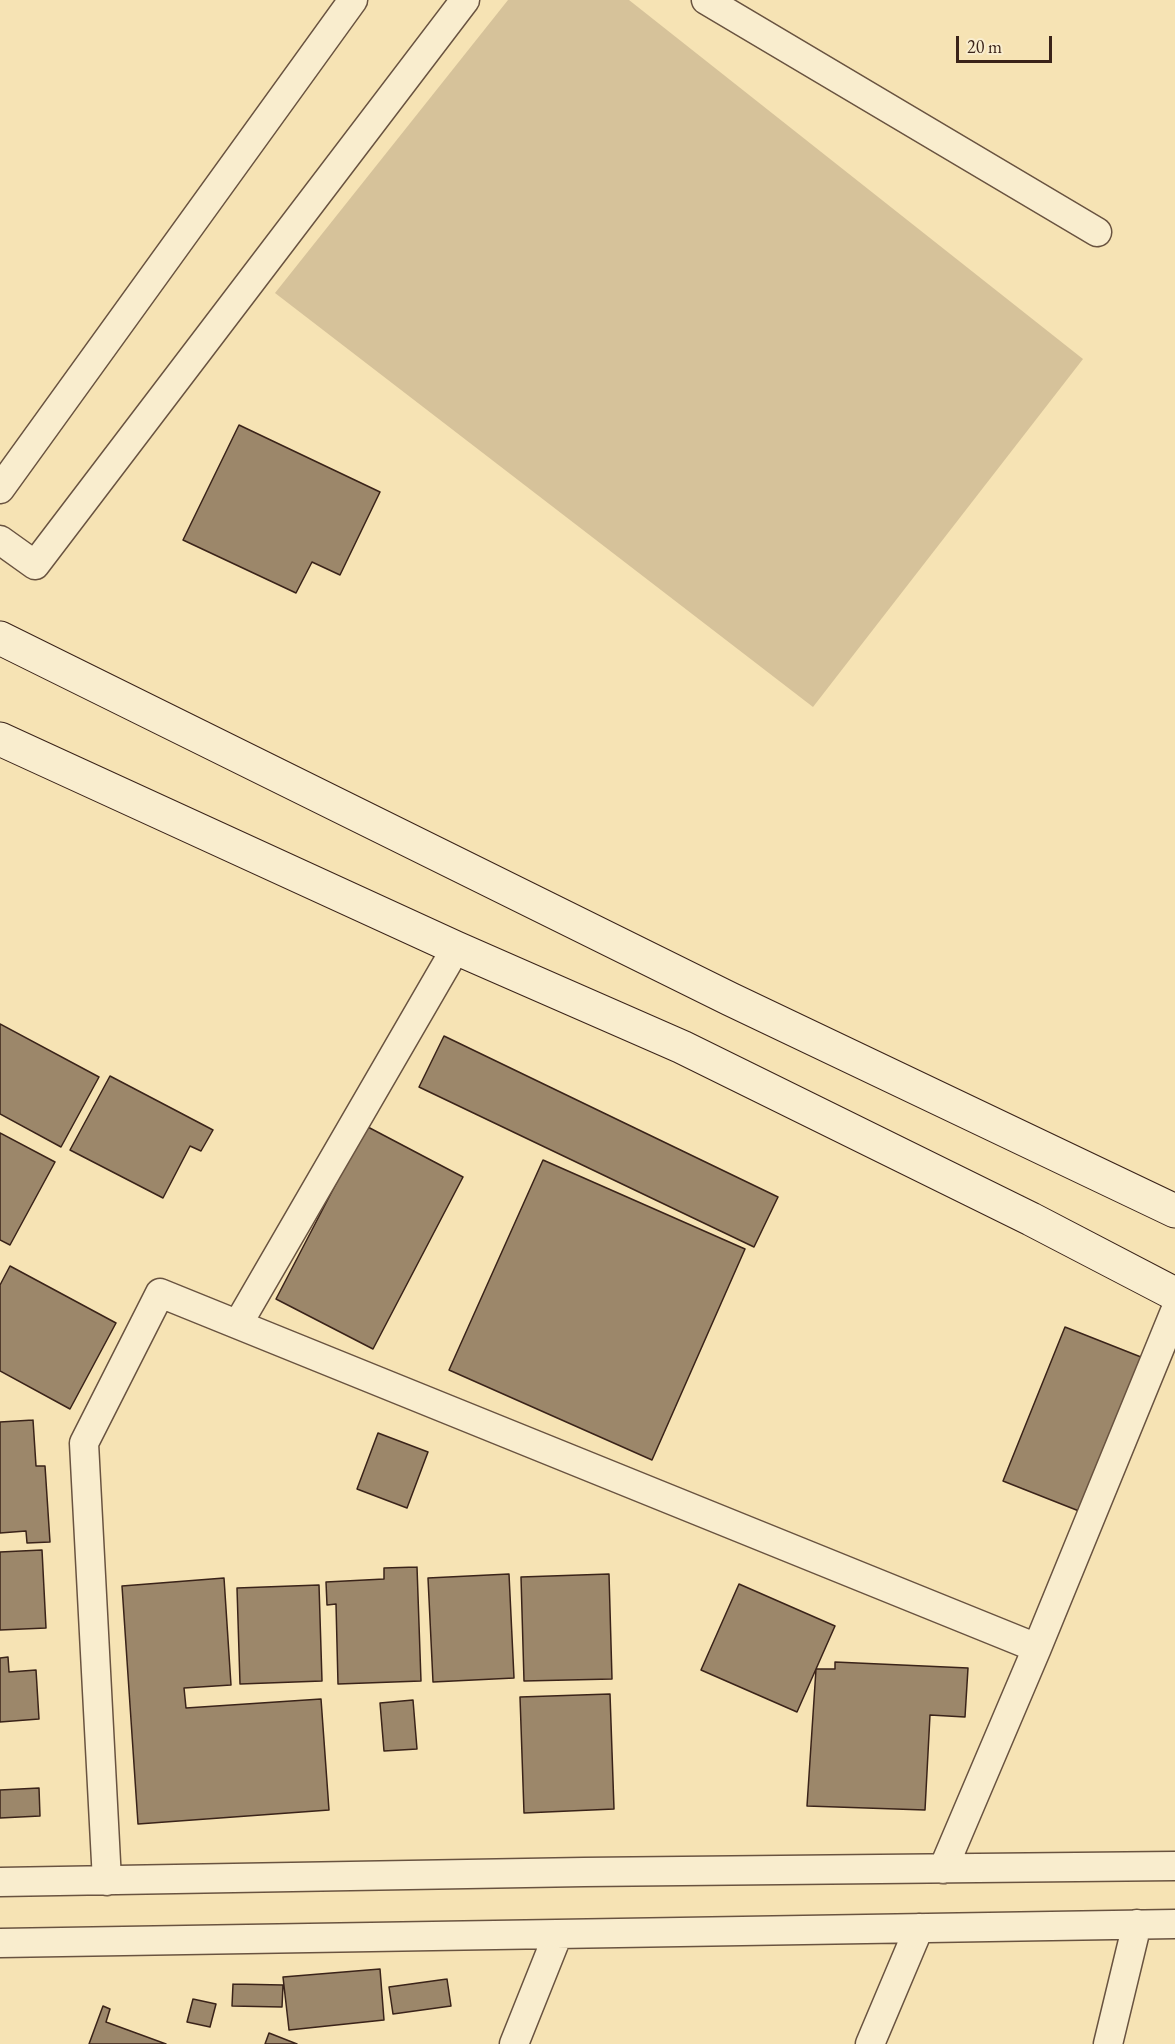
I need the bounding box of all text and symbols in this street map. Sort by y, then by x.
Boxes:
scale bar [959,24,1055,62]
text: 20 m [967,35,1002,58]

